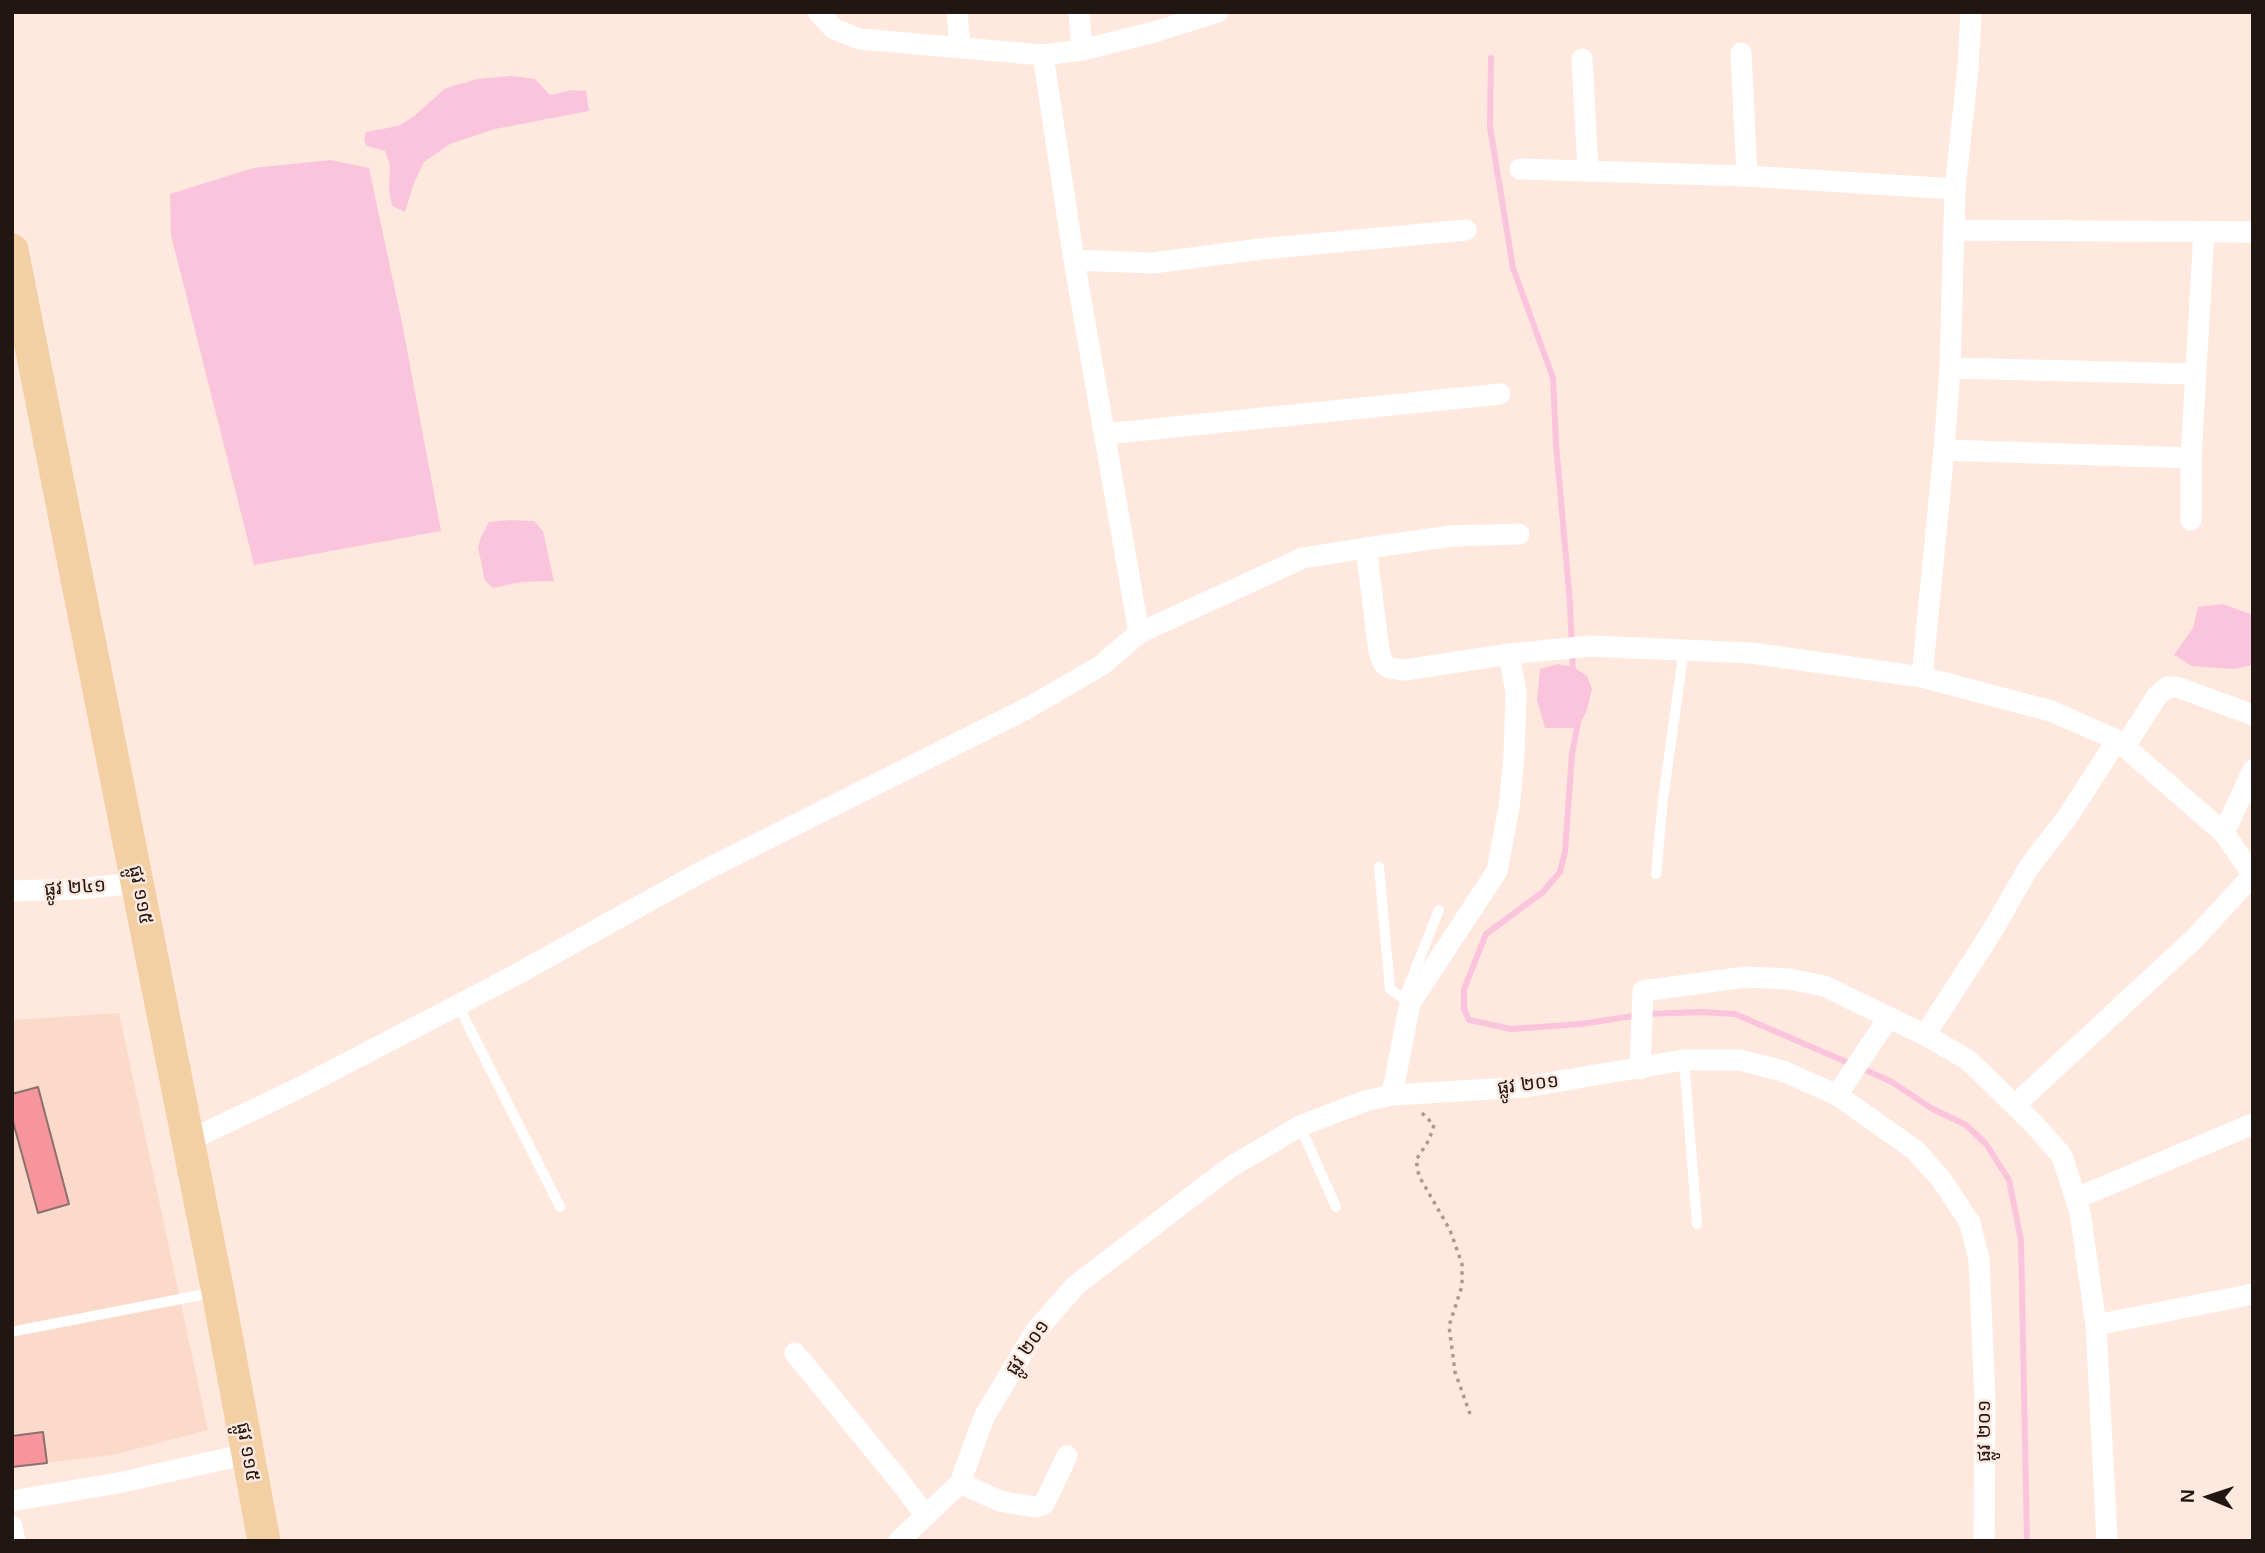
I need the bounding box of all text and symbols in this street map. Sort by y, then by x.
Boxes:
street label: ផ្លូវ ១១៥ [123,864,157,926]
street label: ផ្លូវ ២៤១ [43,874,107,902]
street label: ផ្លូវ ២០១ [1496,1070,1560,1100]
street label: ផ្លូវ ២០១ [1001,1316,1055,1380]
street label: ផ្លូវ ២០១ [1974,1400,1996,1462]
street label: ផ្លូវ ១១៥ [231,1421,263,1483]
north arrow [2174,1462,2244,1532]
text: N [2177,1489,2198,1503]

